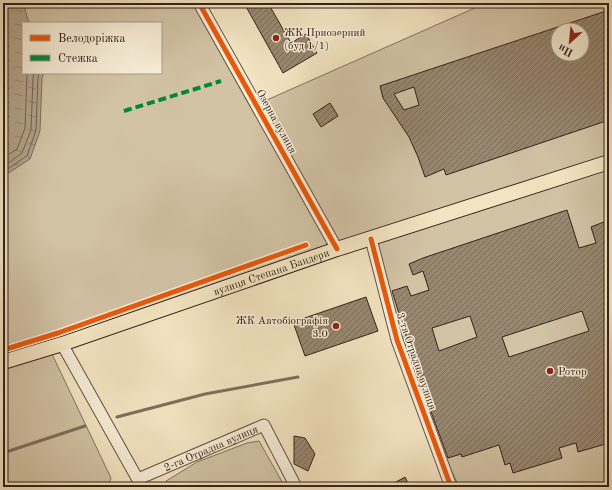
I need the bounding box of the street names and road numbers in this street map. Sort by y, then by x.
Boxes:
street label: Озерна вулиця [254,88,298,156]
street label: вулиця Степана Бандери [212,248,331,298]
street label: 3-тя Отрадна вулиця [394,311,437,412]
street label: 2-га Отрадна вулиця [163,424,260,474]

